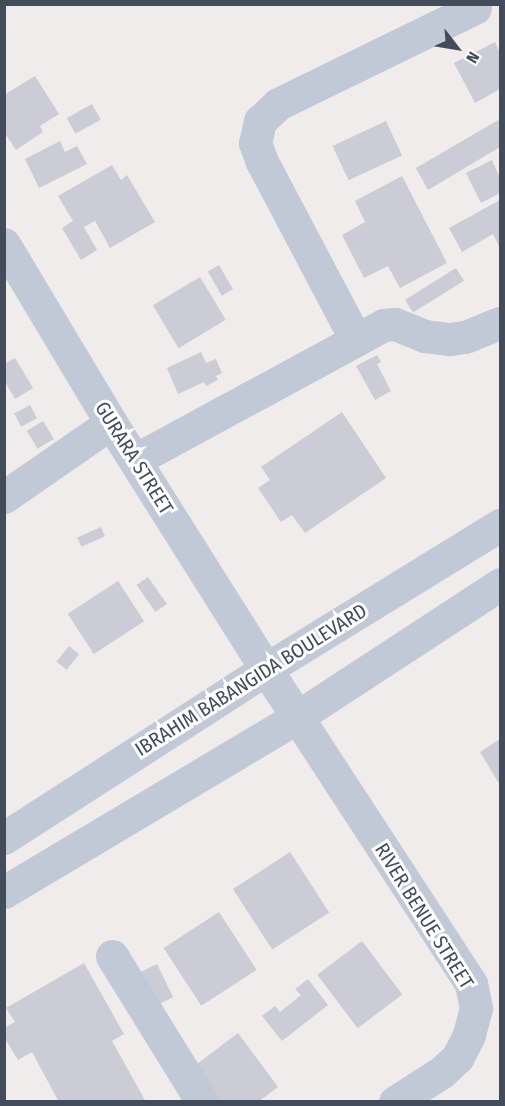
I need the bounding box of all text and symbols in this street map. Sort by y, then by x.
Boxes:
north arrow [427,18,487,78]
text: N [462,49,483,67]
street label: GURARA STREET [90,397,178,519]
street label: IBRAHIM BABANGIDA BOULEVARD [131,599,371,761]
street label: RIVER BENUE STREET [370,839,478,993]

